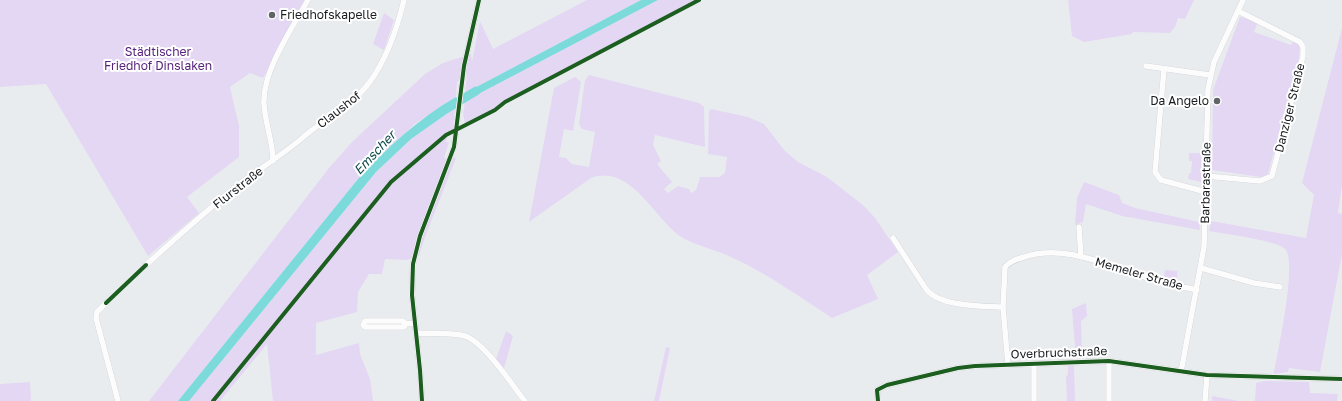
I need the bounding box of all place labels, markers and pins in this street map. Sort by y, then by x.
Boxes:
place label: Friedhofskapelle [280,8,377,22]
marker: Friedhofskapelle [267,10,277,20]
place label: Da Angelo [1150,94,1209,108]
marker: Da Angelo [1212,96,1222,106]

